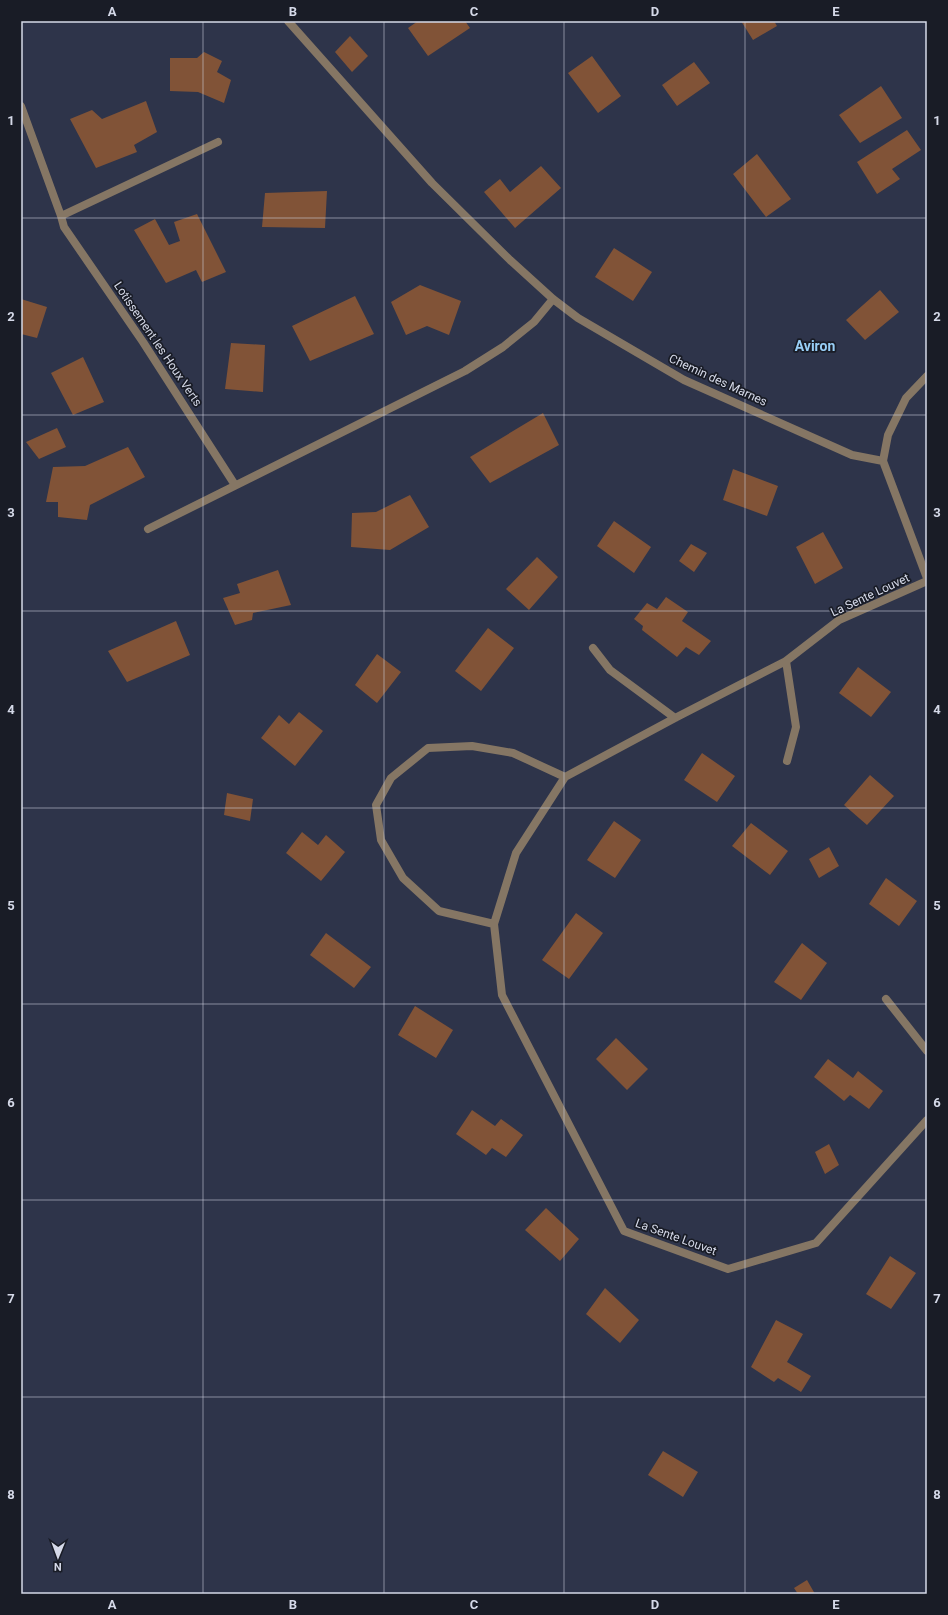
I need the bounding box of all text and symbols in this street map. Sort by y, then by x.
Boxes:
text: A [108,4,117,19]
text: B [289,4,297,19]
text: C [470,4,479,19]
text: D [651,4,659,19]
text: E [832,4,840,19]
text: 1 [7,113,15,128]
text: 1 [933,113,941,128]
street label: Lotissement les Houx Verts [111,279,205,409]
text: 2 [7,309,15,324]
text: 2 [933,309,941,324]
district label: Aviron [795,338,835,354]
street label: Chemin des Marnes [667,351,769,409]
text: 3 [7,505,15,520]
text: 3 [933,505,941,520]
street label: La Sente Louvet [828,571,912,619]
text: 4 [7,702,15,717]
text: 4 [933,702,941,717]
text: 5 [7,898,15,913]
text: 5 [933,898,941,913]
text: 6 [7,1095,15,1110]
text: 6 [933,1095,941,1110]
street label: La Sente Louvet [634,1216,719,1258]
text: 7 [7,1291,15,1306]
text: 7 [933,1291,941,1306]
text: 8 [7,1487,15,1502]
text: 8 [933,1487,941,1502]
north arrow [38,1537,78,1577]
text: N [54,1560,62,1573]
text: A [108,1597,117,1612]
text: B [289,1597,297,1612]
text: C [470,1597,479,1612]
text: D [651,1597,659,1612]
text: E [832,1597,840,1612]

